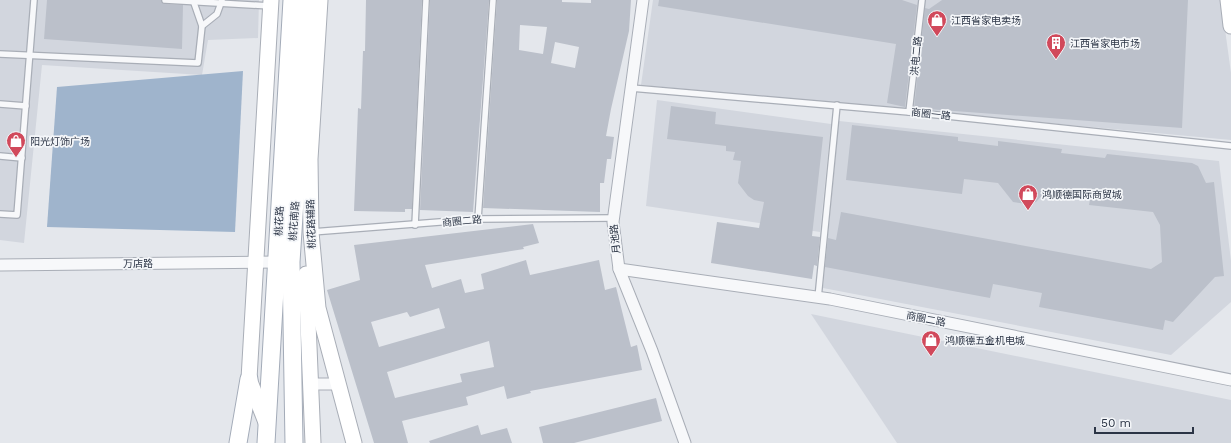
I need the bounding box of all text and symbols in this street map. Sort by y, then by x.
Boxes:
shop icon: 江西省家电卖场 [926,9,948,37]
place label: 江西省家电卖场 [951,15,1021,26]
building icon: 江西省家电市场 [1045,32,1067,60]
street label: 洪电二路 [908,36,924,76]
place label: 江西省家电市场 [1070,38,1140,49]
street label: 商圈一路 [911,106,951,122]
shop icon: 阳光灯饰广场 [5,130,27,158]
place label: 阳光灯饰广场 [30,136,90,147]
shop icon: 鸿顺德国际商贸城 [1017,183,1039,211]
place label: 鸿顺德国际商贸城 [1042,189,1122,200]
street label: 桃花路辅路 [305,199,317,249]
street label: 桃花南路 [287,201,301,241]
street label: 桃花路 [273,206,285,236]
street label: 商圈二路 [442,214,482,228]
street label: 月池路 [608,224,622,254]
street label: 万店路 [123,258,153,269]
street label: 商圈二路 [905,310,947,328]
shop icon: 鸿顺德五金机电城 [920,329,942,357]
place label: 鸿顺德五金机电城 [945,335,1025,346]
scale bar [1095,409,1193,435]
text: 50 m [1101,416,1131,430]

